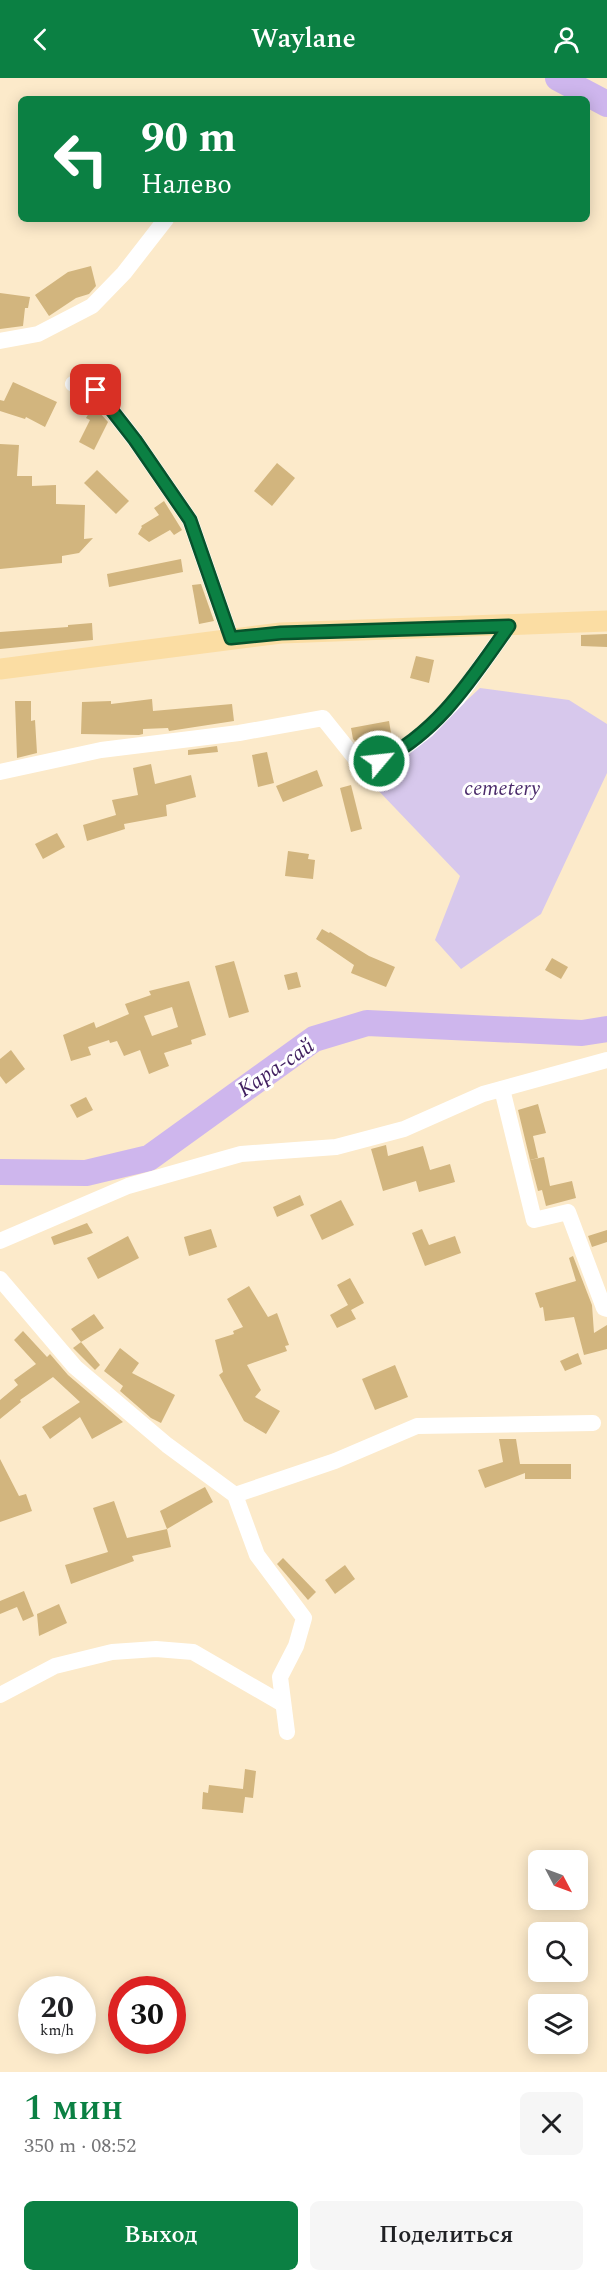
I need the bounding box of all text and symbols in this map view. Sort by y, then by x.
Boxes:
text: Waylane [251,18,356,60]
icon: back [24,23,57,56]
icon: person [550,23,583,56]
text: 90 m [141,107,236,170]
icon: left [42,120,120,198]
text: Налево [141,164,232,206]
pin [70,364,121,415]
icon: arrive [79,373,112,406]
position arrow [347,729,411,793]
park label: cemetery [464,773,541,805]
water label: Кара-сай [231,1030,322,1106]
north arrow [528,1850,588,1910]
map controls [528,1850,588,2054]
button: search [528,1922,588,1982]
speed limit sign: 30 [108,1976,186,2054]
text: 20 [40,1985,74,2031]
button: layers [528,1994,588,2054]
text: km/h [40,2019,74,2042]
text: 1 мин [24,2081,123,2136]
button: close [520,2092,583,2155]
text: 350 m · 08:52 [24,2131,136,2161]
button: Выход [24,2201,298,2270]
button: Поделиться [310,2201,583,2270]

